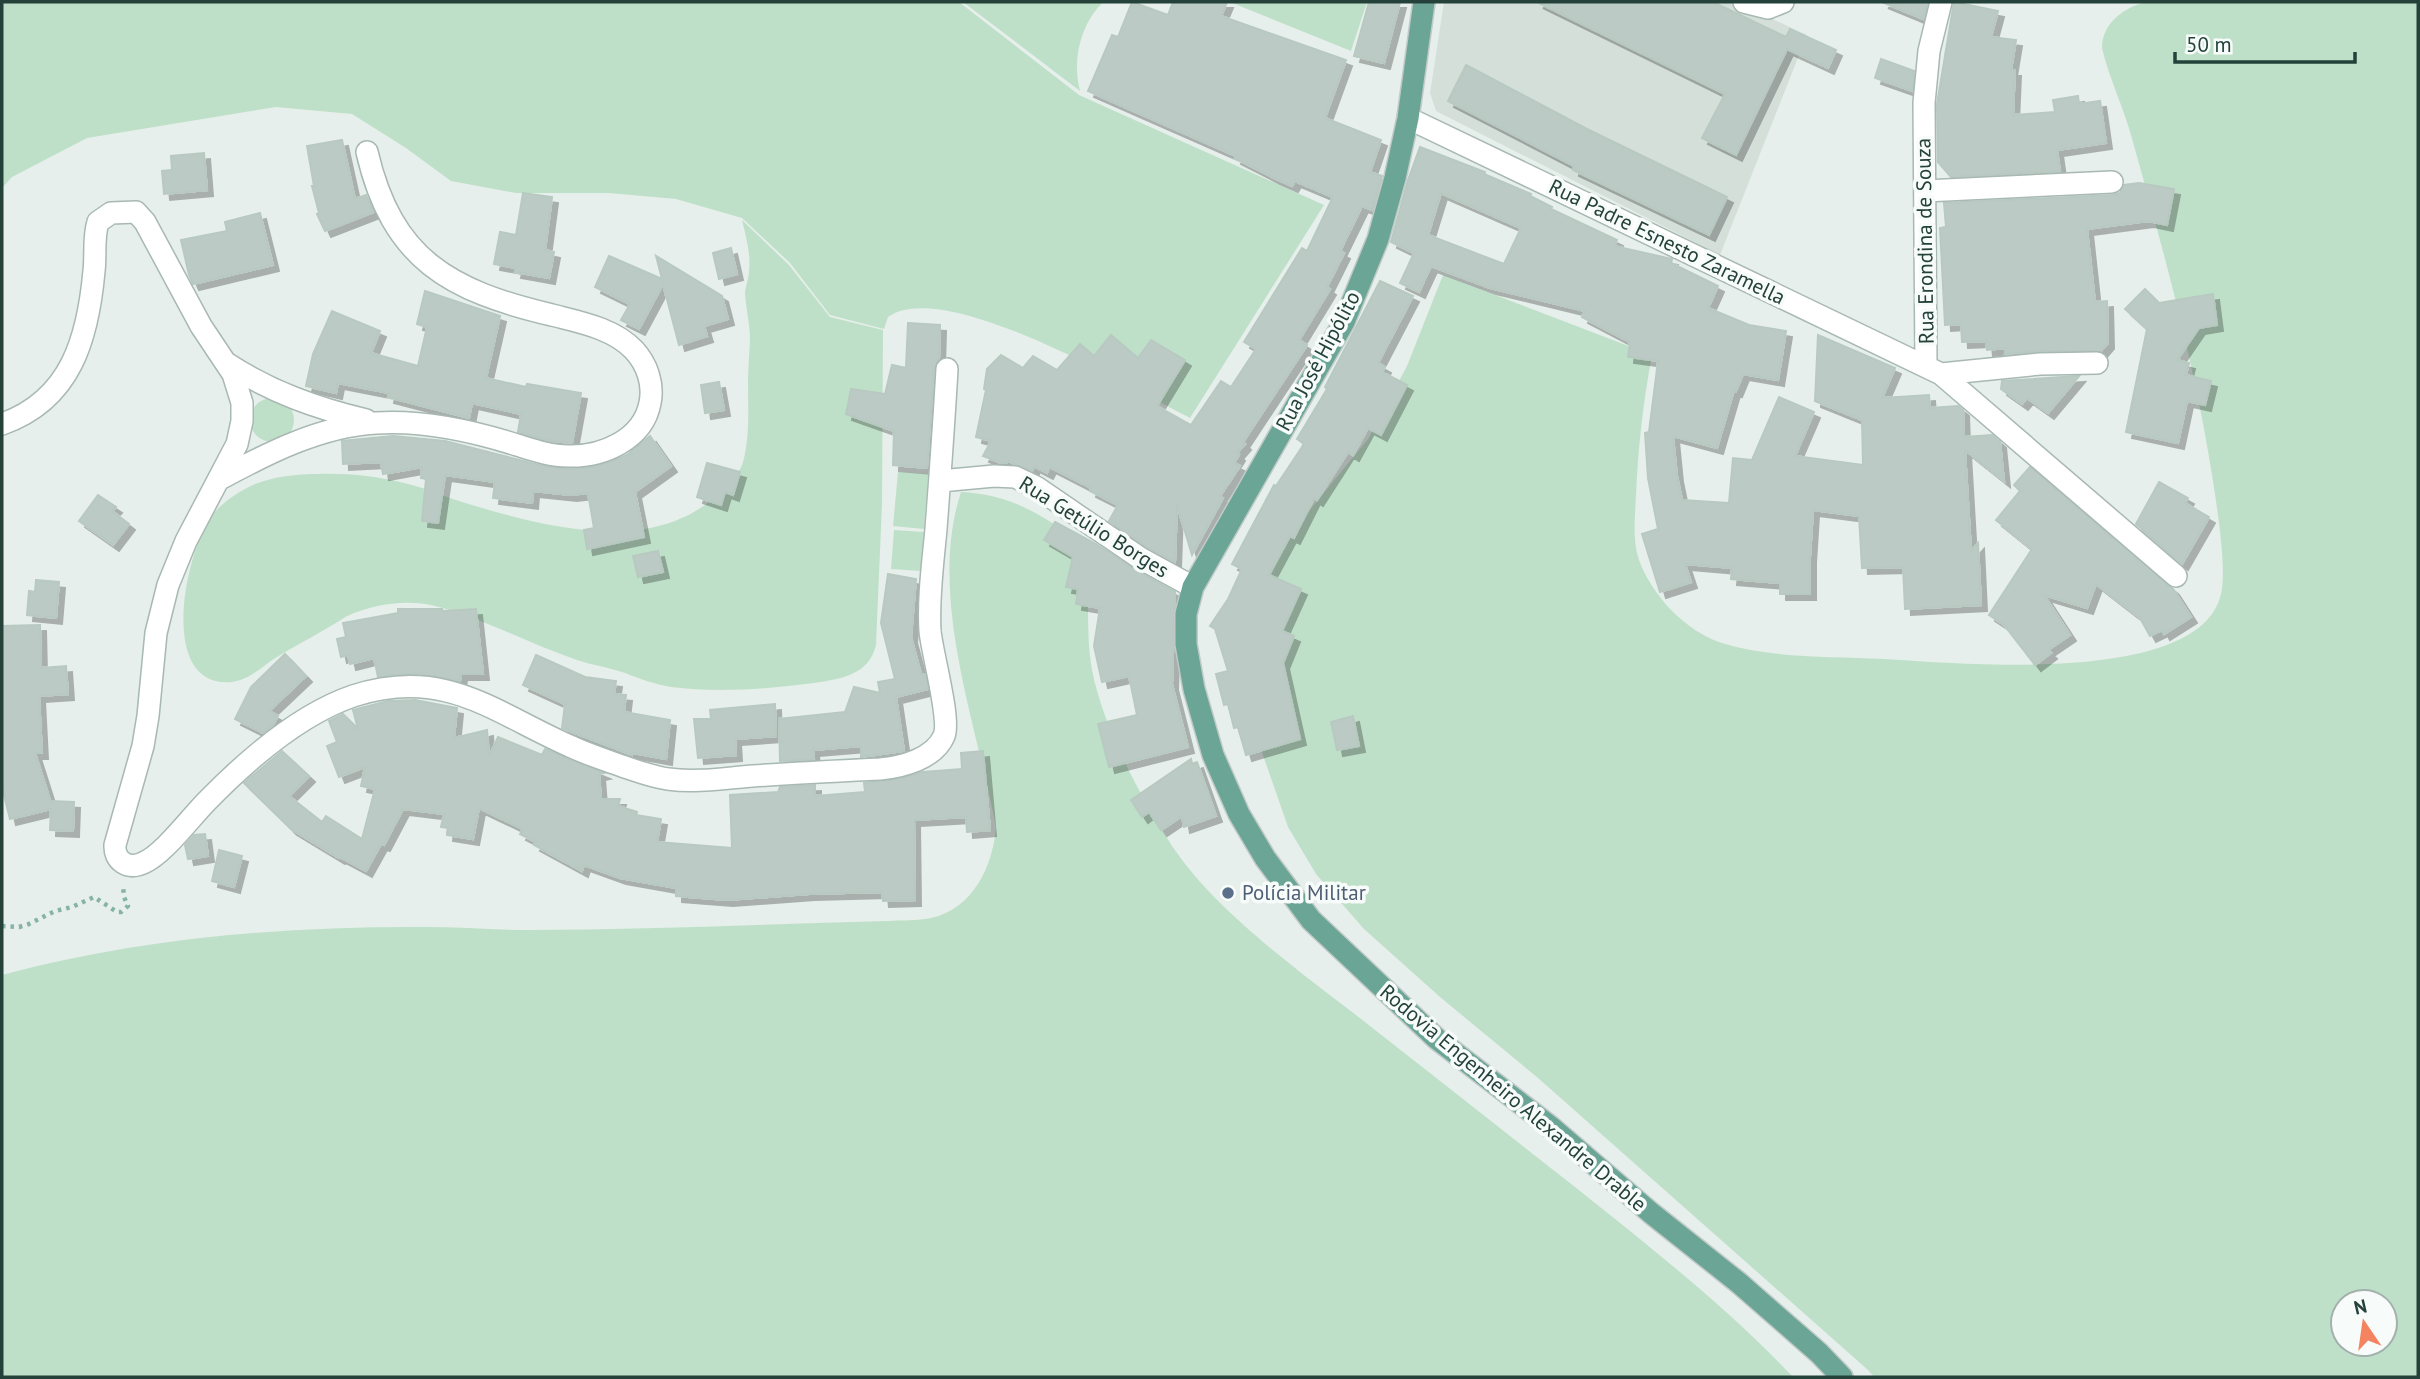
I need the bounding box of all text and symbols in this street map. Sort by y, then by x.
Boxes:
scale bar [2175,21,2355,65]
text: 50 m [2186,31,2232,58]
street label: Rua Erondina de Souza [1909,138,1940,344]
street label: Rua Padre Esnesto Zaramella [1545,173,1790,311]
street label: Rua José Hipólito [1269,286,1366,435]
street label: Rua Getúlio Borges [1014,470,1174,584]
place label: Polícia Militar [1242,879,1366,906]
marker: Polícia Militar [1220,885,1236,901]
street label: Rodovia Engenheiro Alexandre Drable [1375,978,1652,1217]
north arrow [2329,1288,2399,1358]
text: N [2351,1293,2369,1320]

